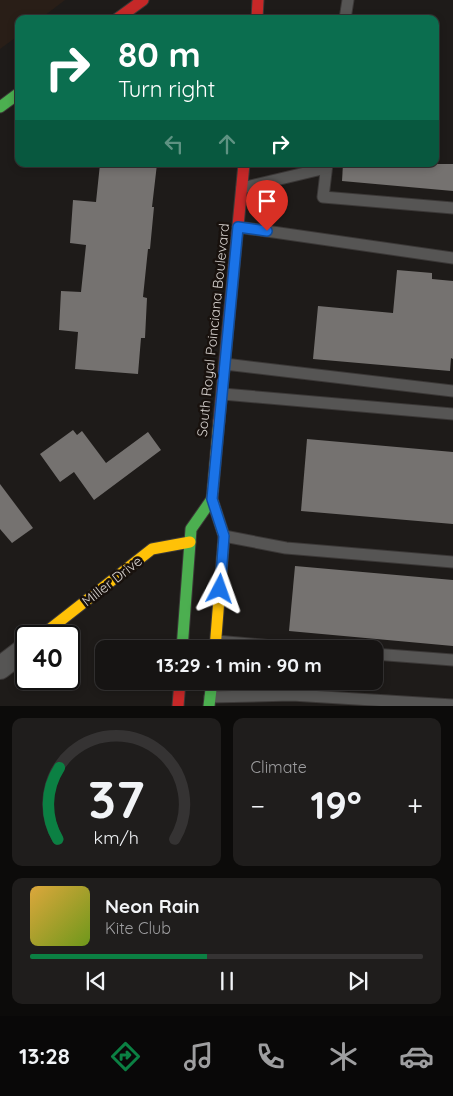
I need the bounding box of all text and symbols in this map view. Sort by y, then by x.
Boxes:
text: 80 m [118,32,201,76]
icon: right [35,35,100,100]
text: Turn right [118,75,215,103]
icon: left [160,130,188,158]
icon: ahead [213,130,241,158]
icon: right [266,130,294,158]
pin [246,180,288,231]
icon: arrive [253,187,281,215]
street label: South Royal Poinciana Boulevard [193,222,233,438]
street label: Miller Drive [78,552,146,610]
position arrow [193,562,245,614]
speed limit sign: 40 [15,625,80,690]
text: 13:29 · 1 min · 90 m [156,653,322,677]
text: Climate [251,757,307,777]
text: 37 [88,766,144,831]
text: 19° [310,781,362,829]
text: − [251,788,265,823]
text: + [407,788,423,823]
text: km/h [94,826,139,848]
text: Neon Rain [105,894,200,918]
text: Kite Club [105,918,171,938]
icon: previous [82,967,110,995]
icon: pause [213,967,241,995]
icon: next [344,967,372,995]
icon: directions [108,1039,143,1074]
icon: music [181,1039,216,1074]
icon: phone [253,1039,288,1074]
icon: climate [326,1039,361,1074]
icon: car [399,1039,434,1074]
text: 13:28 [19,1042,70,1070]

